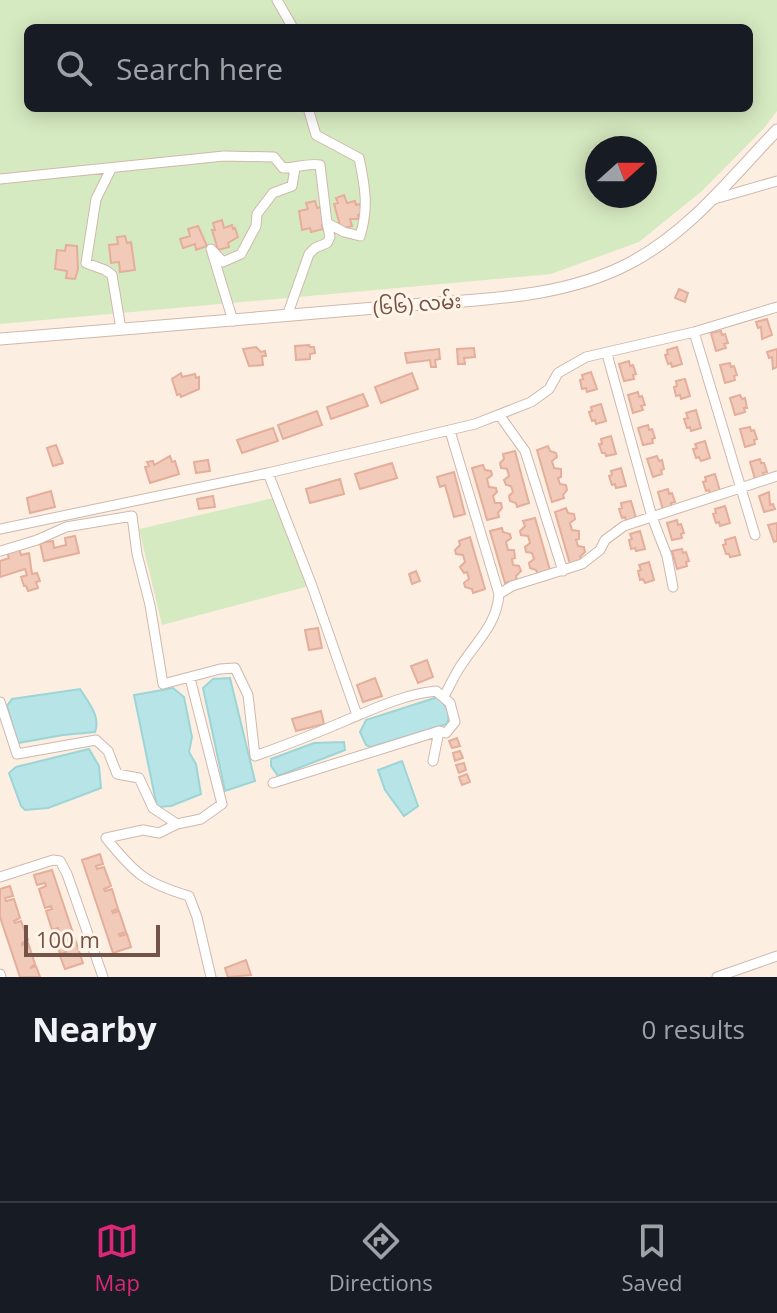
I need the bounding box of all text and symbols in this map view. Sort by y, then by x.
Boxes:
search box [24,24,753,112]
icon: search [52,46,96,90]
text: Search here [116,48,283,89]
north arrow [585,136,657,208]
street label: (၆၆) လမ်း [372,287,462,321]
scale bar [24,921,160,957]
text: 100 m [36,924,100,954]
text: Nearby [32,1006,157,1052]
text: 0 results [642,1011,745,1047]
tab: Map [94,1219,140,1297]
tab: Directions [329,1219,433,1297]
tab: Saved [621,1219,683,1297]

